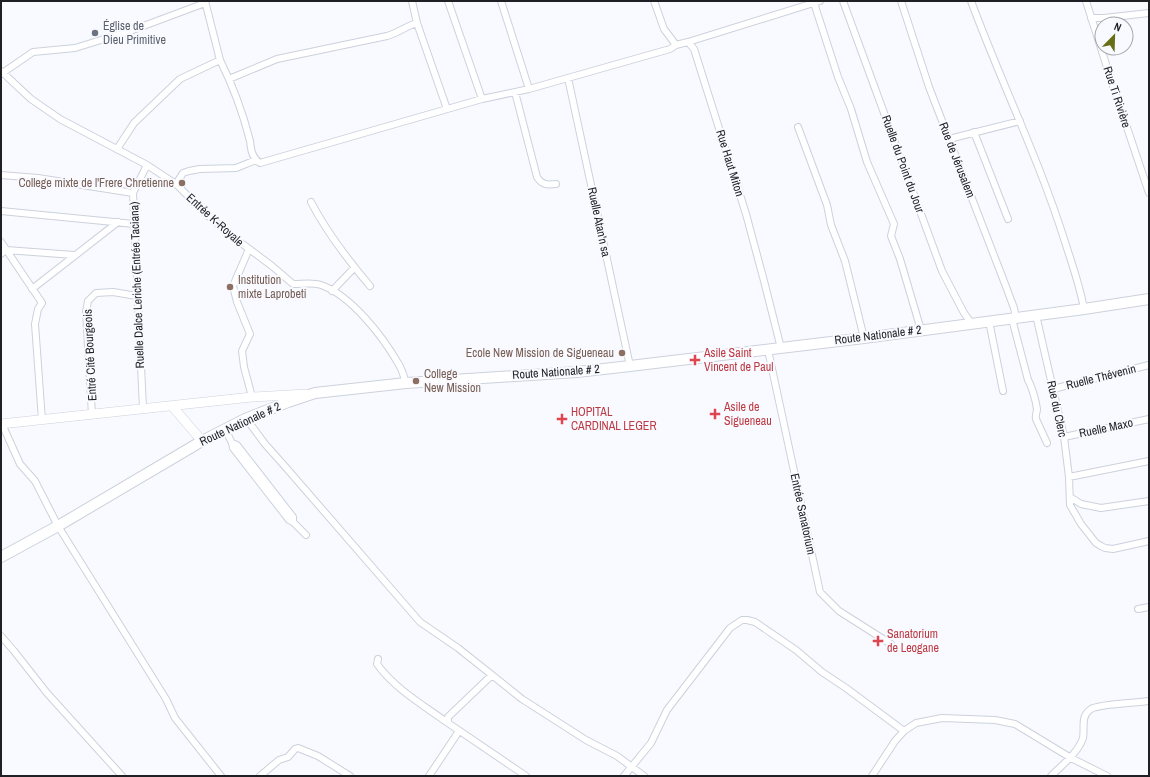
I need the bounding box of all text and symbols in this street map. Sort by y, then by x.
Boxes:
north arrow [1094,16,1134,56]
place label: Église de Dieu Primitive [103,18,166,48]
text: N [1112,19,1124,35]
marker: Église de Dieu Primitive [90,28,100,38]
street label: Rue Ti Rivière [1100,64,1134,130]
street label: Ruelle du Point du Jour [878,113,928,216]
street label: Rue de Jérusalem [935,120,979,200]
street label: Rue Haut Miton [712,128,748,198]
place label: College mixte de l'Frere Chretienne [18,175,174,191]
marker: College mixte de l'Frere Chretienne [177,178,187,188]
street label: Ruelle Atan'n sa [584,186,614,259]
street label: Entrée K-Royale [183,190,247,250]
street label: Ruelle Dalce Leriche (Entrée Taciana) [126,201,148,369]
place label: Institution mixte Laprobeti [238,272,306,302]
marker: Institution mixte Laprobeti [225,282,235,292]
street label: Entré Cité Bourgeois [80,309,100,401]
street label: Route Nationale # 2 [834,322,922,348]
place label: Ecole New Mission de Sigueneau [466,345,614,361]
place label: Asile Saint Vincent de Paul [703,345,773,375]
marker: Ecole New Mission de Sigueneau [617,348,627,358]
marker: Asile Saint Vincent de Paul [689,354,701,366]
street label: Route Nationale # 2 [512,361,600,383]
street label: Ruelle Thévenin [1064,361,1138,393]
place label: College New Mission [424,366,481,396]
marker: College New Mission [411,376,421,386]
street label: Rue du Clerc [1043,379,1071,439]
street label: Route Nationale # 2 [197,398,283,450]
place label: Asile de Sigueneau [723,399,772,429]
place label: HOPITAL CARDINAL LEGER [571,404,657,434]
marker: Asile de Sigueneau [709,408,721,420]
marker: HOPITAL CARDINAL LEGER [556,413,568,425]
street label: Ruelle Maxo [1078,414,1134,442]
street label: Entrée Sanatorium [787,472,819,556]
place label: Sanatorium de Leogane [887,626,939,656]
marker: Sanatorium de Leogane [872,635,884,647]

